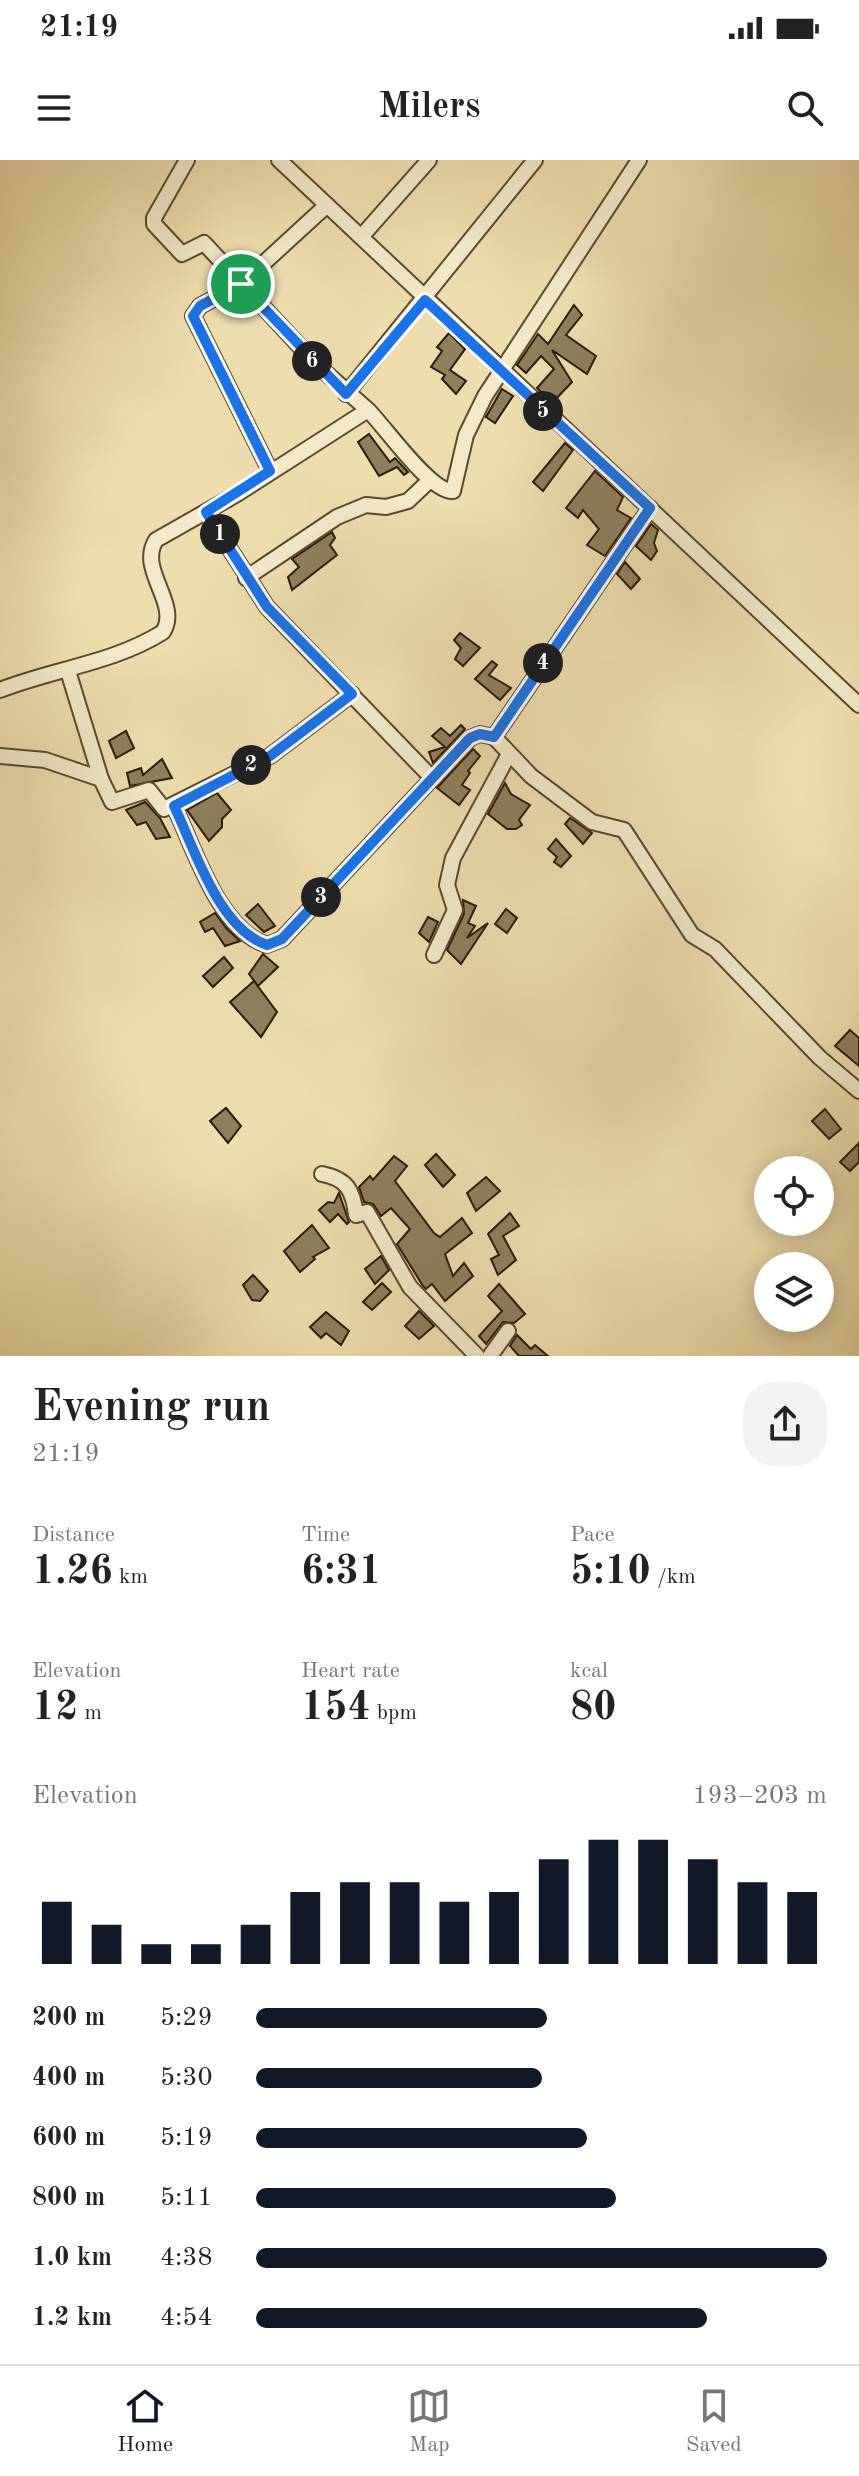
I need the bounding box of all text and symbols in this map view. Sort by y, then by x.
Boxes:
text: 21:19 [40,13,118,43]
icon: menu [32,86,76,130]
icon: search [783,86,827,130]
text: Milers [379,90,480,126]
pin [207,250,275,318]
icon: arrive [219,262,263,306]
pin: 6 [292,341,332,381]
text: 6 [306,350,318,372]
pin: 5 [523,391,563,431]
text: 5 [537,400,549,422]
pin: 1 [200,514,240,554]
text: 1 [214,523,226,545]
pin: 4 [523,643,563,683]
text: 4 [537,652,549,674]
pin: 2 [231,745,271,785]
text: 2 [245,754,257,776]
pin: 3 [301,877,341,917]
text: 3 [315,886,327,908]
map controls [754,1156,834,1332]
button: locate [754,1156,834,1236]
button: layers [754,1252,834,1332]
button: share [743,1382,827,1466]
text: Evening run [32,1386,270,1430]
text: 21:19 [32,1441,100,1467]
text: Distance [32,1524,115,1546]
text: Time [301,1524,350,1546]
text: Pace [570,1524,615,1546]
text: 1.26 [32,1553,113,1593]
text: 6:31 [301,1553,382,1593]
text: 5:10 [570,1553,651,1593]
text: km [113,1566,148,1588]
text: /km [651,1566,696,1588]
text: Elevation [32,1660,122,1682]
text: Heart rate [301,1660,400,1682]
text: kcal [570,1660,608,1682]
text: 12 [32,1689,78,1729]
text: 154 [301,1689,371,1729]
text: 80 [570,1689,616,1729]
text: m [78,1702,102,1724]
text: bpm [371,1702,417,1724]
text: Elevation [32,1783,138,1809]
text: 193–203 m [692,1783,827,1809]
text: 200 m [32,2005,105,2031]
text: 5:29 [160,2005,213,2031]
text: 400 m [32,2065,105,2091]
text: 5:30 [160,2065,213,2091]
text: 600 m [32,2125,105,2151]
text: 5:19 [160,2125,213,2151]
text: 800 m [32,2185,105,2211]
text: 5:11 [160,2185,213,2211]
text: 1.0 km [32,2245,112,2271]
text: 4:38 [160,2245,213,2271]
text: 1.2 km [32,2305,112,2331]
text: 4:54 [160,2305,213,2331]
tab: Home [117,2384,173,2459]
tab: Map [407,2384,451,2459]
tab: Saved [686,2384,742,2459]

